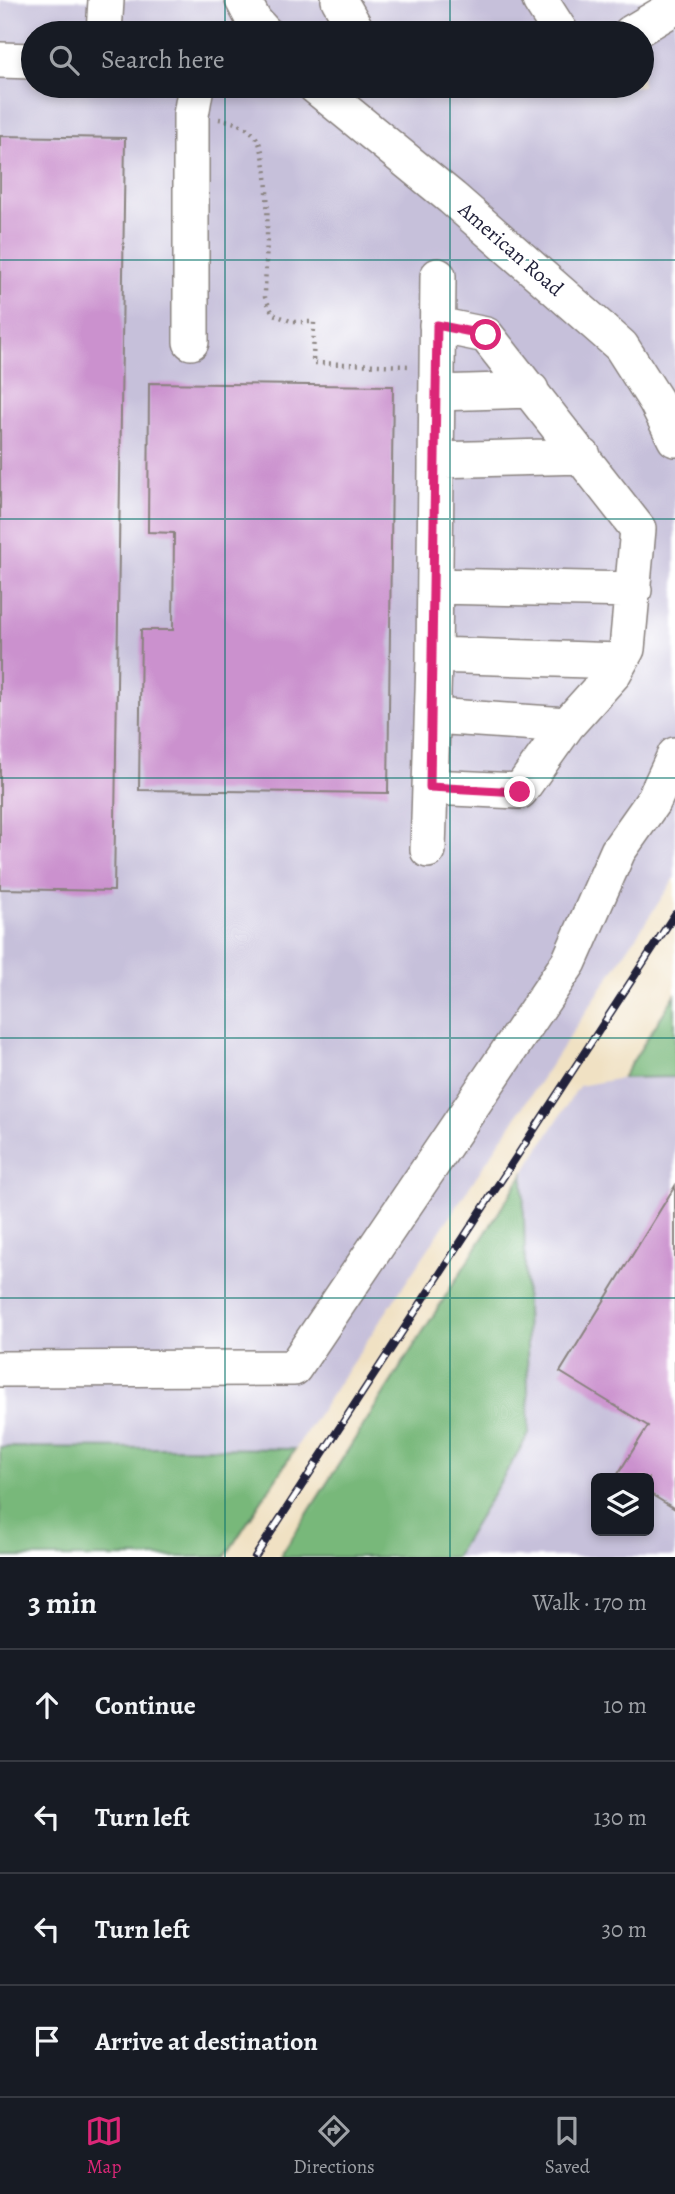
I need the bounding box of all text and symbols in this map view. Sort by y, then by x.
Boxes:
search box [21,21,654,98]
icon: search [45,41,83,79]
text: Search here [101,42,225,77]
street label: American Road [452,195,570,303]
route start [470,319,501,350]
route end [504,776,535,807]
map controls [591,1473,654,1536]
button: layers [591,1473,654,1536]
text: 3 min [28,1583,97,1623]
text: Walk · 170 m [533,1587,647,1618]
icon: ahead [28,1686,66,1724]
text: Continue [95,1688,196,1723]
text: 10 m [603,1690,647,1721]
icon: left [28,1798,66,1836]
text: Turn left [95,1800,190,1835]
text: 130 m [594,1802,647,1833]
icon: left [28,1910,66,1948]
text: Turn left [95,1912,190,1947]
text: 30 m [601,1914,647,1945]
icon: arrive [28,2022,66,2060]
text: Arrive at destination [95,2024,318,2059]
tab: Map [85,2112,123,2180]
tab: Directions [293,2112,375,2180]
tab: Saved [545,2112,590,2180]

